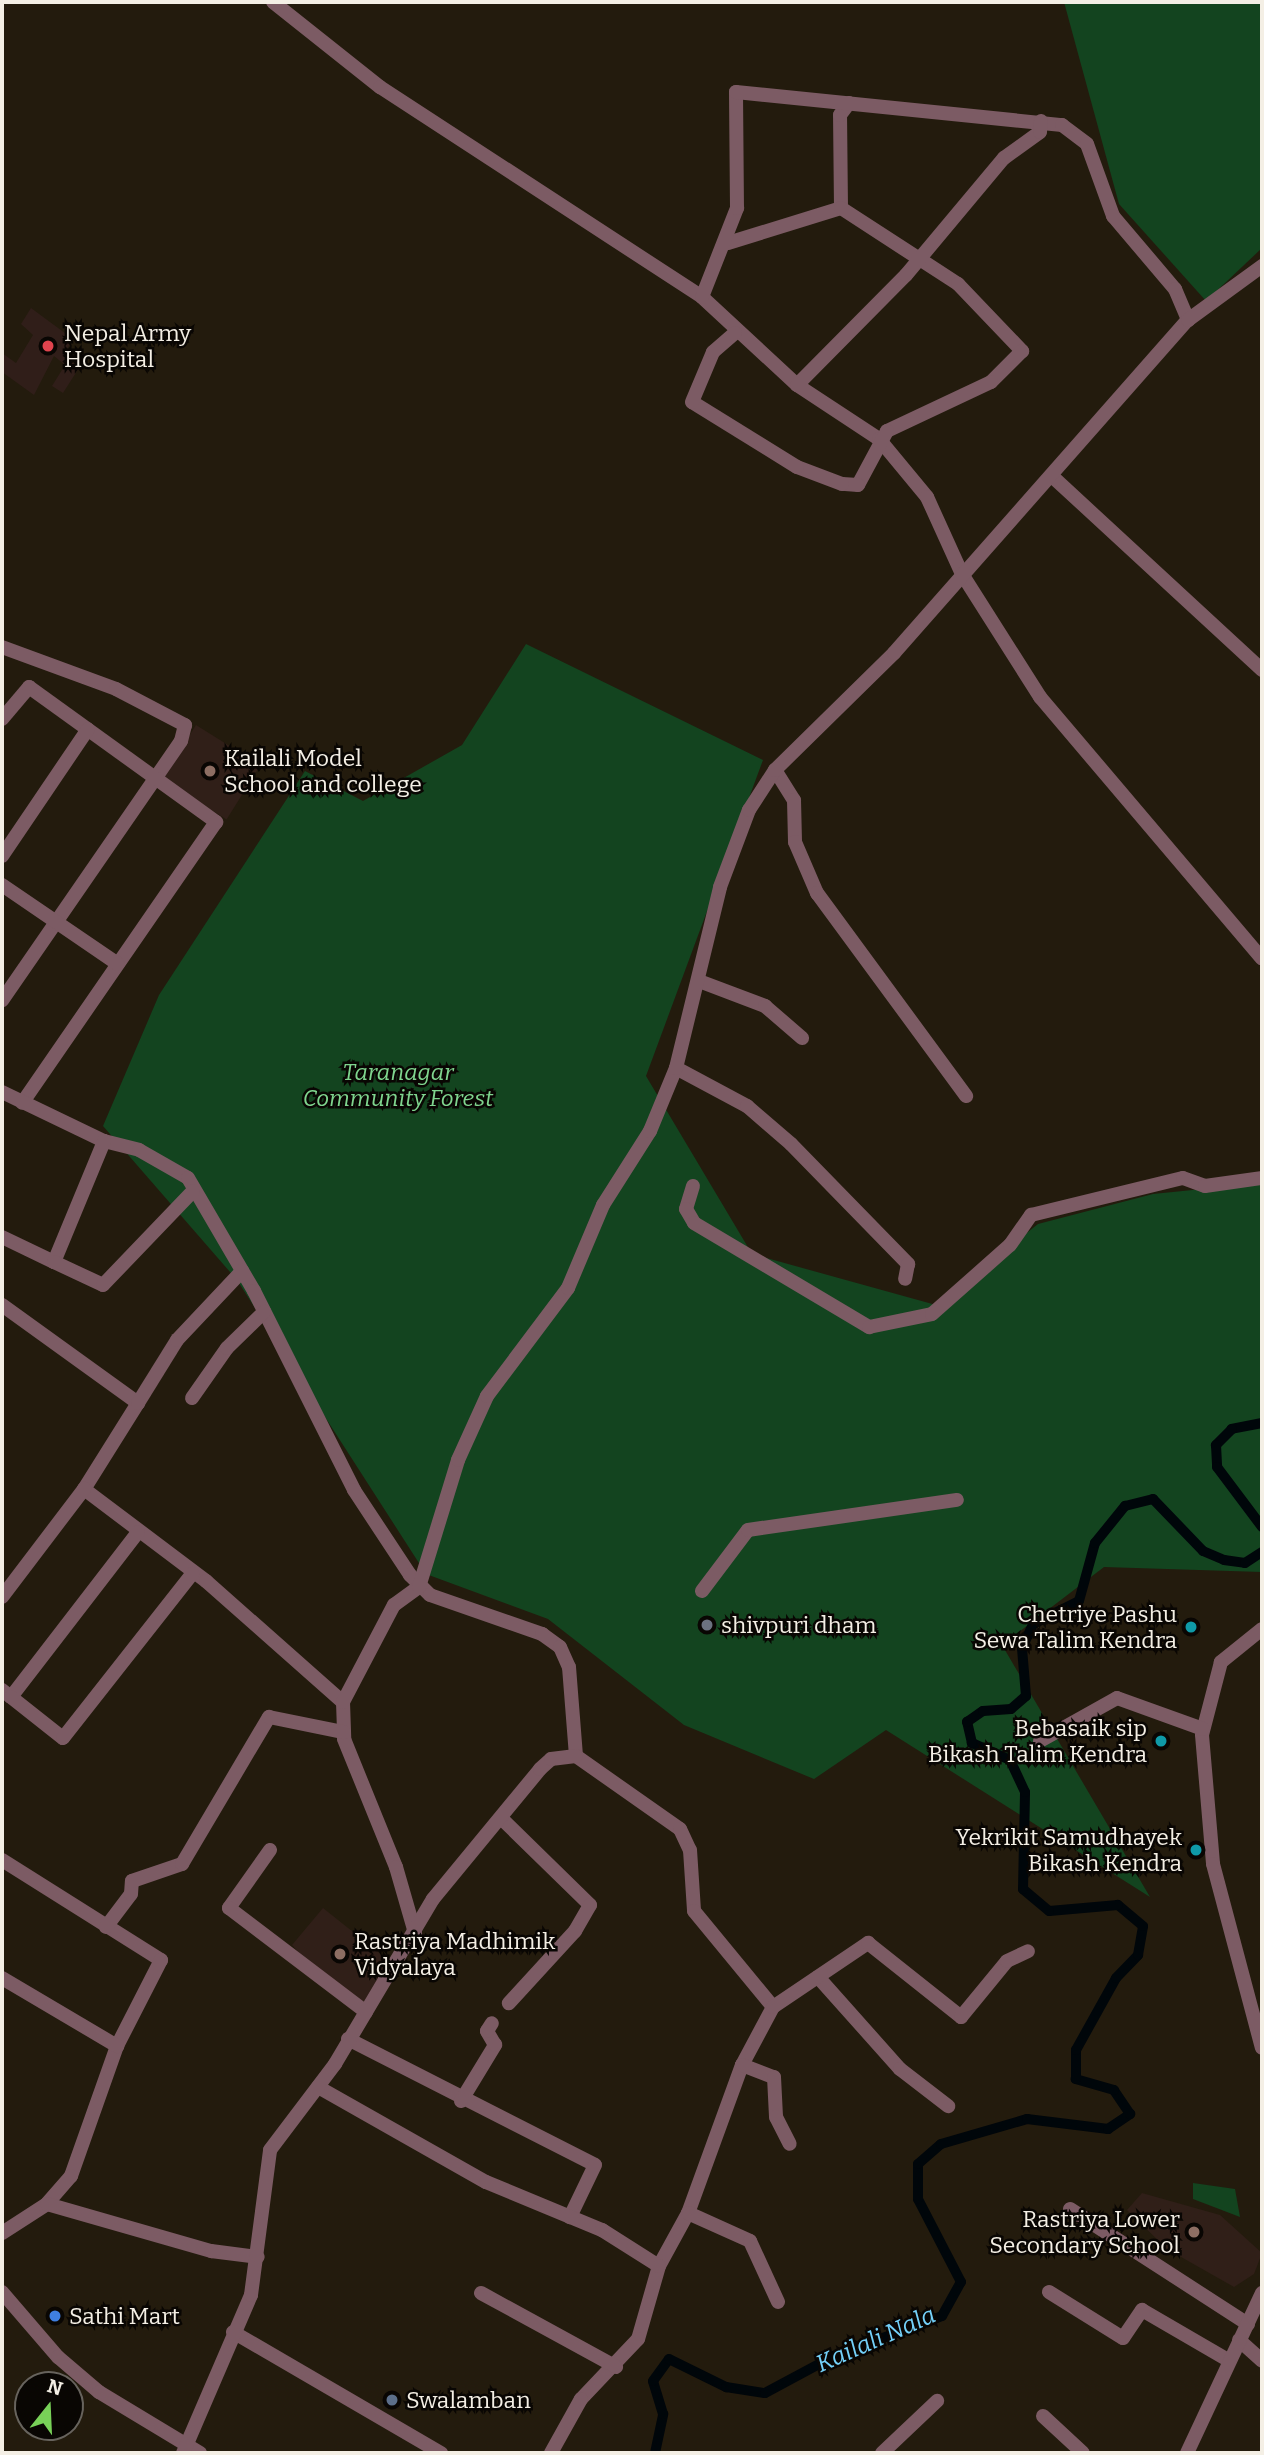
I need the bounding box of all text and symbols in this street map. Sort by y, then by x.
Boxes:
place label: Nepal Army Hospital [64,319,191,373]
marker: Nepal Army Hospital [38,336,58,356]
place label: Kailali Model School and college [224,744,422,798]
marker: Kailali Model School and college [202,763,218,779]
park label: Taranagar Community Forest [303,1058,493,1112]
place label: Chetriye Pashu Sewa Talim Kendra [973,1600,1177,1654]
place label: shivpuri dham [721,1611,876,1639]
marker: shivpuri dham [699,1617,715,1633]
marker: Chetriye Pashu Sewa Talim Kendra [1183,1619,1199,1635]
place label: Bebasaik sip Bikash Talim Kendra [928,1714,1147,1768]
marker: Bebasaik sip Bikash Talim Kendra [1153,1733,1169,1749]
place label: Yekrikit Samudhayek Bikash Kendra [955,1823,1182,1877]
marker: Yekrikit Samudhayek Bikash Kendra [1188,1842,1204,1858]
place label: Rastriya Madhimik Vidyalaya [354,1927,555,1981]
marker: Rastriya Madhimik Vidyalaya [332,1946,348,1962]
place label: Rastriya Lower Secondary School [989,2205,1180,2259]
marker: Rastriya Lower Secondary School [1186,2224,1202,2240]
water label: Kailali Nala [812,2301,940,2379]
place label: Sathi Mart [69,2302,180,2330]
marker: Sathi Mart [47,2308,63,2324]
north arrow [14,2371,84,2441]
text: N [44,2374,66,2401]
place label: Swalamban [406,2386,531,2414]
marker: Swalamban [384,2392,400,2408]

